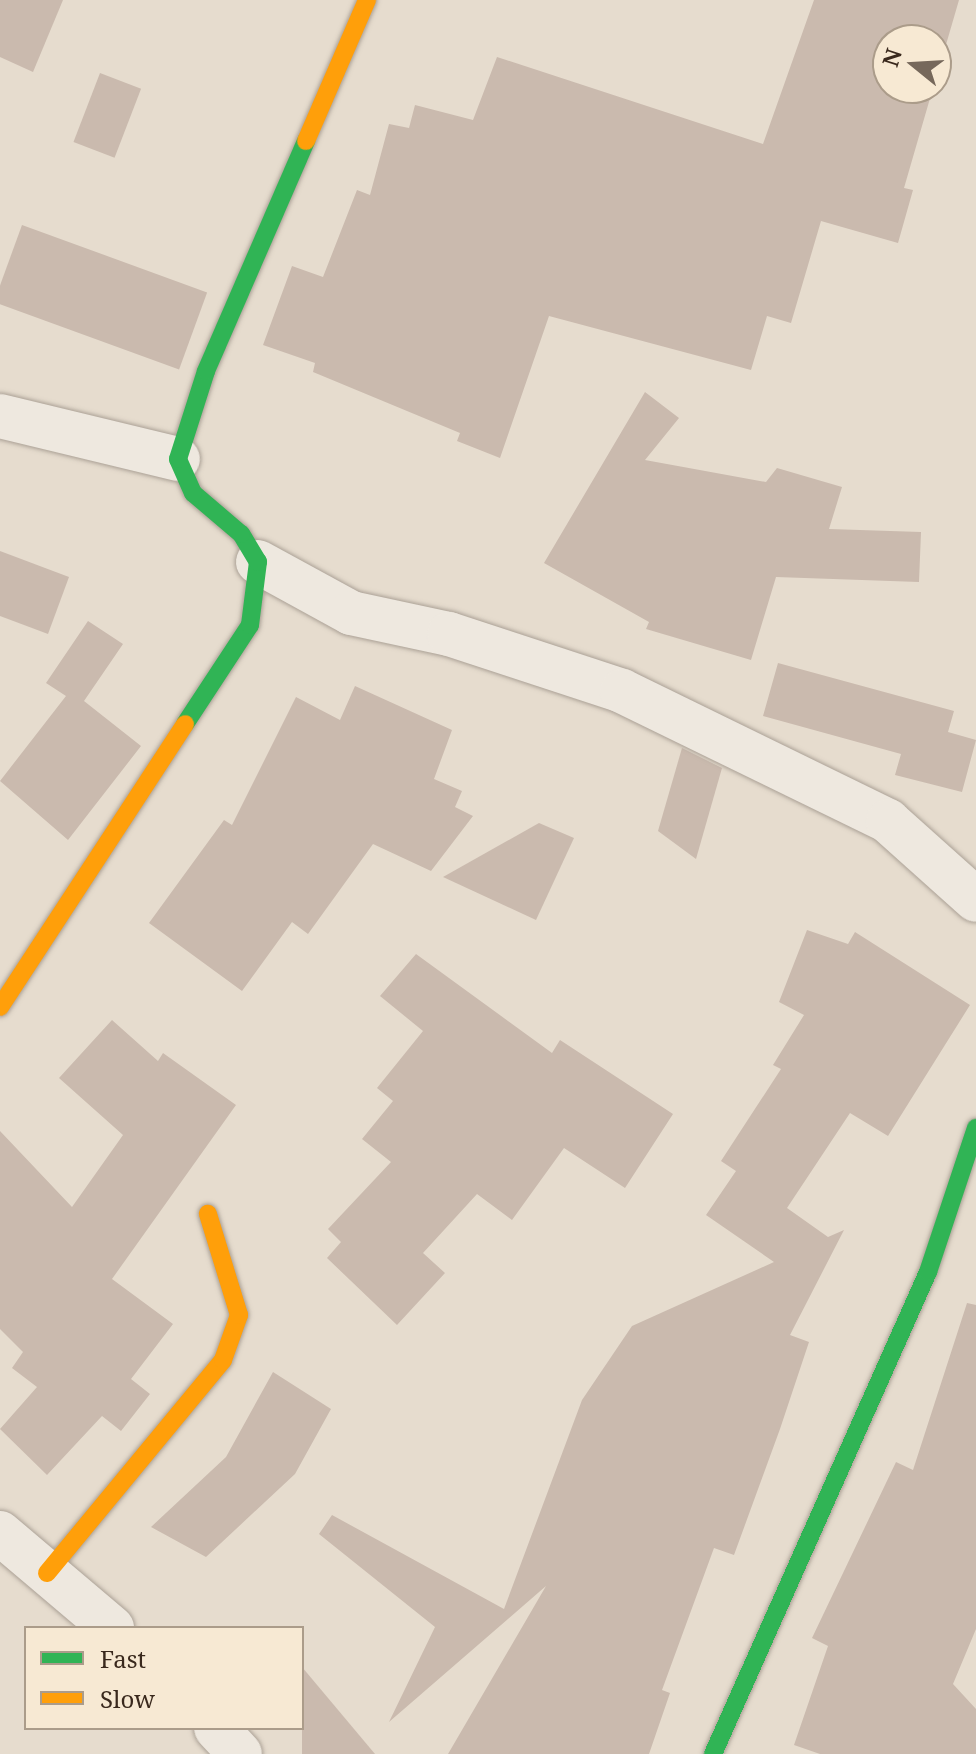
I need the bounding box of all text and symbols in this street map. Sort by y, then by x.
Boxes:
north arrow [872,24,952,104]
text: N [874,44,908,70]
legend [24,1626,304,1730]
text: Fast [100,1642,146,1675]
text: Slow [100,1682,155,1715]

